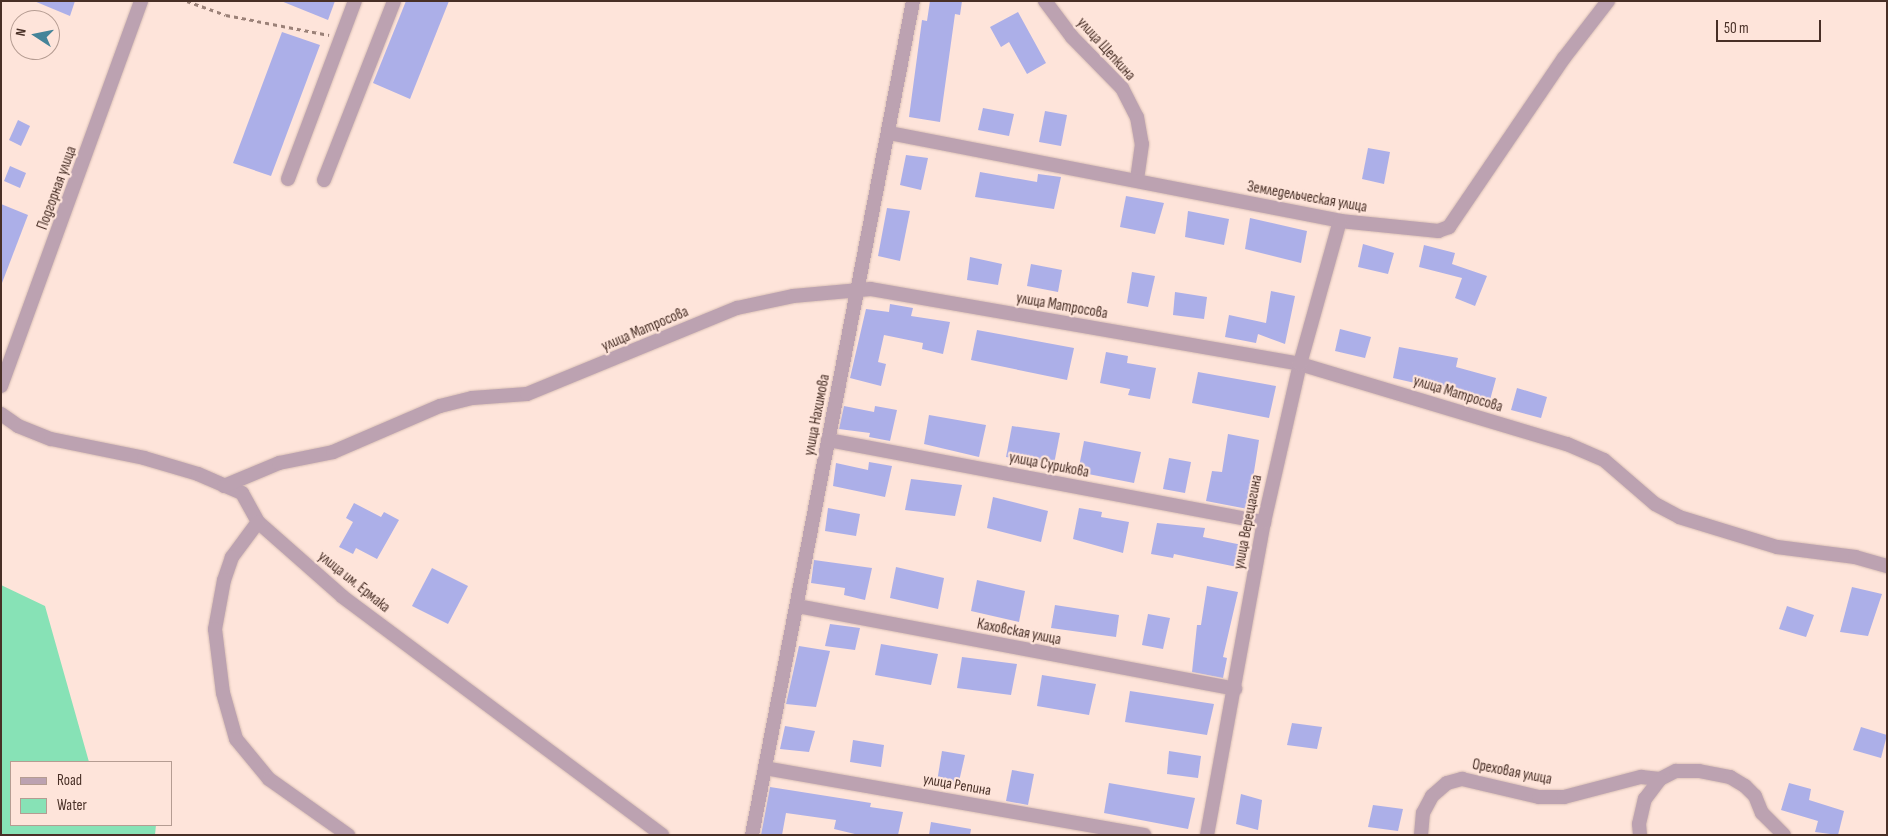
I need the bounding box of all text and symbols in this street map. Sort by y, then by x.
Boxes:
north arrow [10,10,60,60]
scale bar [1718,10,1823,42]
street label: улица Щепкина [1073,14,1139,84]
text: 50 m [1724,19,1749,38]
text: N [12,27,30,38]
street label: Подгорная улица [34,144,80,232]
street label: Земледельческая улица [1246,178,1368,216]
street label: улица Матросова [1015,289,1109,323]
street label: улица Матросова [599,303,691,355]
street label: улица Матросова [1411,372,1505,416]
street label: улица Нахимова [800,373,834,457]
street label: улица Сурикова [1008,448,1090,482]
street label: улица Верещагина [1230,473,1266,571]
street label: улица им. Ермака [314,548,394,616]
street label: Каховская улица [975,615,1063,649]
street label: Ореховая улица [1471,755,1553,789]
legend [10,761,172,826]
street label: улица Репина [922,770,992,800]
text: Road [57,771,82,790]
text: Water [57,796,87,815]

